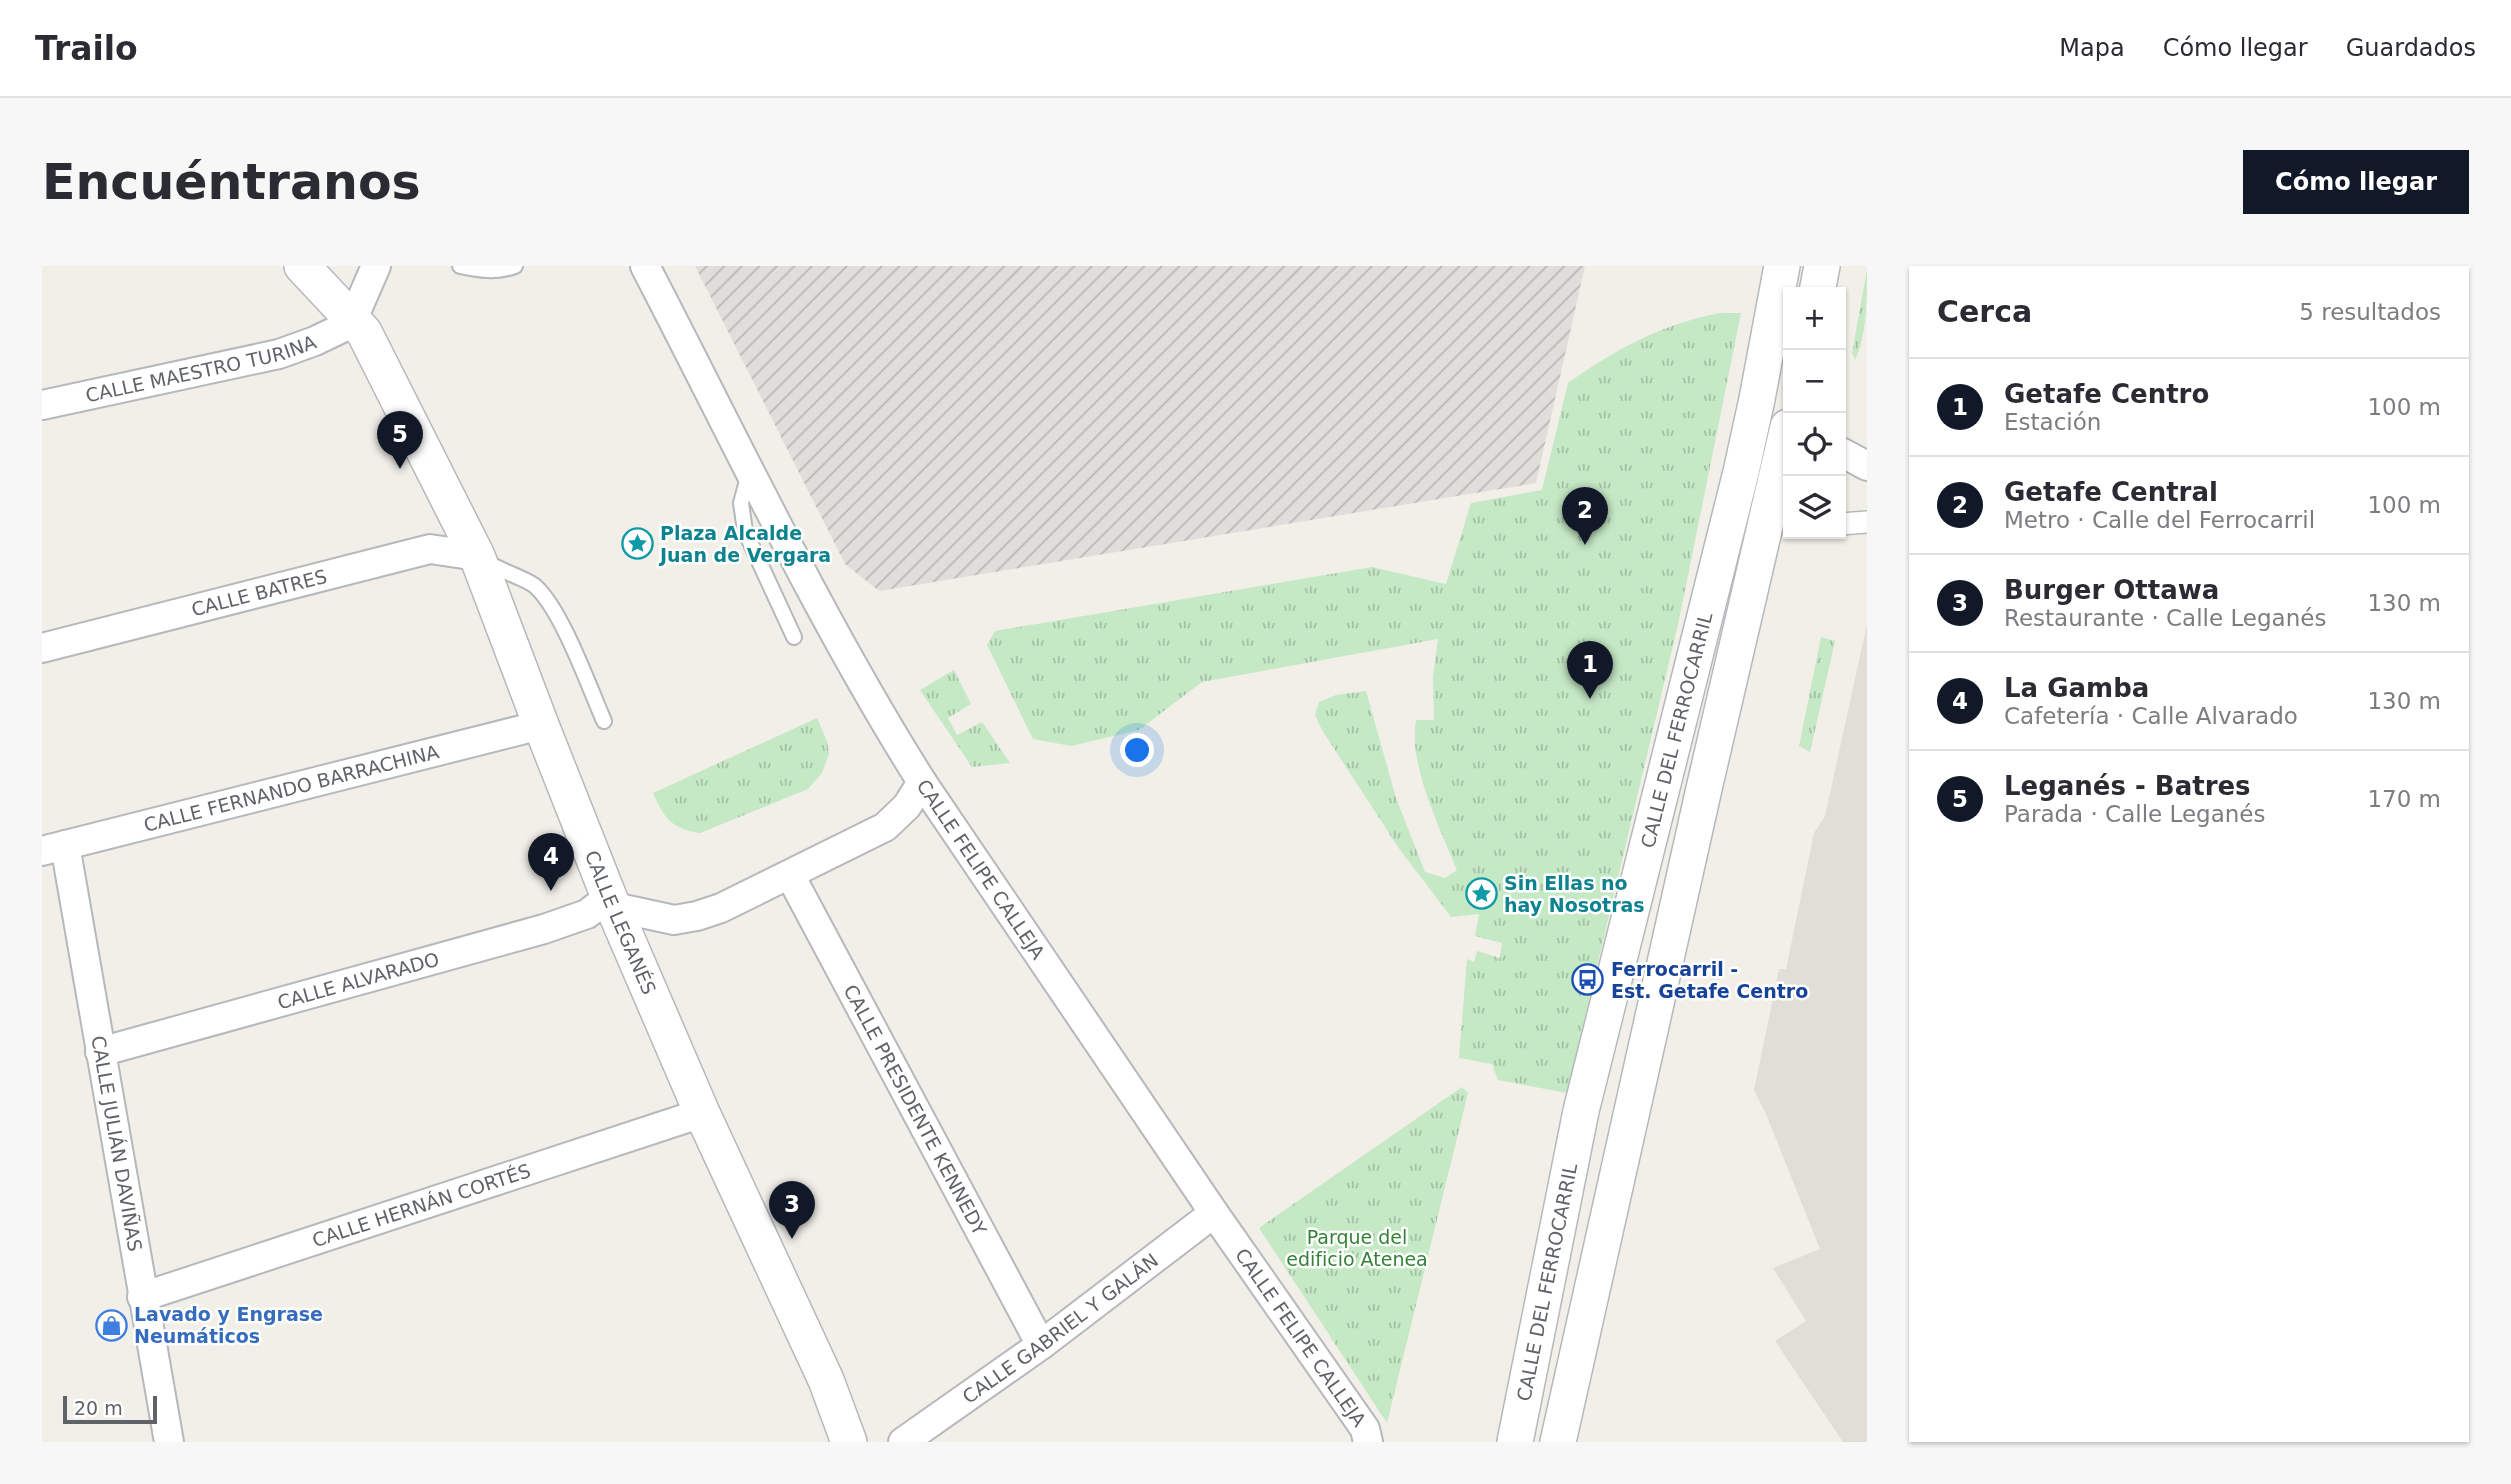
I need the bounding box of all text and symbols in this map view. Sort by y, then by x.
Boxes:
text: Trailo [35,29,138,68]
text: Mapa [2059,34,2125,62]
text: Cómo llegar [2163,34,2308,62]
text: Guardados [2346,34,2476,62]
button: Cómo llegar [2243,150,2469,214]
text: Encuéntranos [42,154,421,211]
map controls [1783,287,1846,539]
button: + [1783,287,1846,350]
text: Cerca [1937,294,2032,329]
text: 5 resultados [2299,299,2441,325]
street label: CALLE MAESTRO TURINA [83,330,319,406]
button: − [1783,350,1846,413]
text: Getafe Centro [2004,379,2209,409]
text: 1 [1952,394,1968,420]
text: 100 m [2367,394,2441,420]
text: Estación [2004,409,2101,435]
pin: 5 [377,411,423,469]
button: locate [1783,413,1846,476]
button: layers [1783,476,1846,539]
text: Getafe Central [2004,477,2218,507]
pin: 2 [1562,487,1608,545]
text: 2 [1952,492,1968,518]
text: 100 m [2367,492,2441,518]
text: Metro · Calle del Ferrocarril [2004,507,2315,533]
place label: Plaza Alcalde Juan de Vergara [658,522,831,566]
place icon: Plaza Alcalde Juan de Vergara [620,527,654,561]
street label: CALLE BATRES [189,565,329,620]
text: Burger Ottawa [2004,575,2219,605]
text: 3 [1952,590,1968,616]
text: 130 m [2367,590,2441,616]
text: Restaurante · Calle Leganés [2004,605,2326,631]
street label: CALLE DEL FERROCARRIL [1636,610,1716,850]
pin: 1 [1567,641,1613,699]
text: La Gamba [2004,673,2149,703]
text: 4 [1952,688,1968,714]
text: 130 m [2367,688,2441,714]
text: Cafetería · Calle Alvarado [2004,703,2298,729]
your location [1120,733,1154,767]
street label: CALLE FERNANDO BARRACHINA [141,740,441,836]
text: Leganés - Batres [2004,771,2251,801]
street label: CALLE FELIPE CALLEJA [912,775,1050,963]
text: 5 [1952,786,1968,812]
text: 170 m [2367,786,2441,812]
text: Parada · Calle Leganés [2004,801,2265,827]
pin: 4 [528,833,574,891]
street label: CALLE LEGANÉS [581,847,661,998]
place label: Sin Ellas no hay Nosotras [1504,872,1645,916]
place icon: Sin Ellas no hay Nosotras [1464,877,1498,911]
street label: CALLE ALVARADO [275,948,442,1013]
place label: Ferrocarril - Est. Getafe Centro [1611,958,1808,1002]
bus stop icon: Ferrocarril - Est. Getafe Centro [1571,963,1605,997]
street label: CALLE PRESIDENTE KENNEDY [840,981,991,1239]
street label: CALLE JULIÁN DAVIÑAS [87,1034,147,1253]
street label: CALLE HERNÁN CORTÉS [309,1159,533,1251]
street label: CALLE DEL FERROCARRIL [1512,1161,1581,1403]
pin: 3 [769,1181,815,1239]
park label: Parque del edificio Atenea [1286,1226,1428,1270]
street label: CALLE FELIPE CALLEJA [1231,1244,1371,1430]
street label: CALLE GABRIEL Y GALÁN [958,1249,1162,1408]
place label: Lavado y Engrase Neumáticos [134,1303,323,1347]
shop icon: Lavado y Engrase Neumáticos [94,1308,128,1342]
scale bar [63,1393,158,1425]
text: 20 m [74,1397,123,1419]

